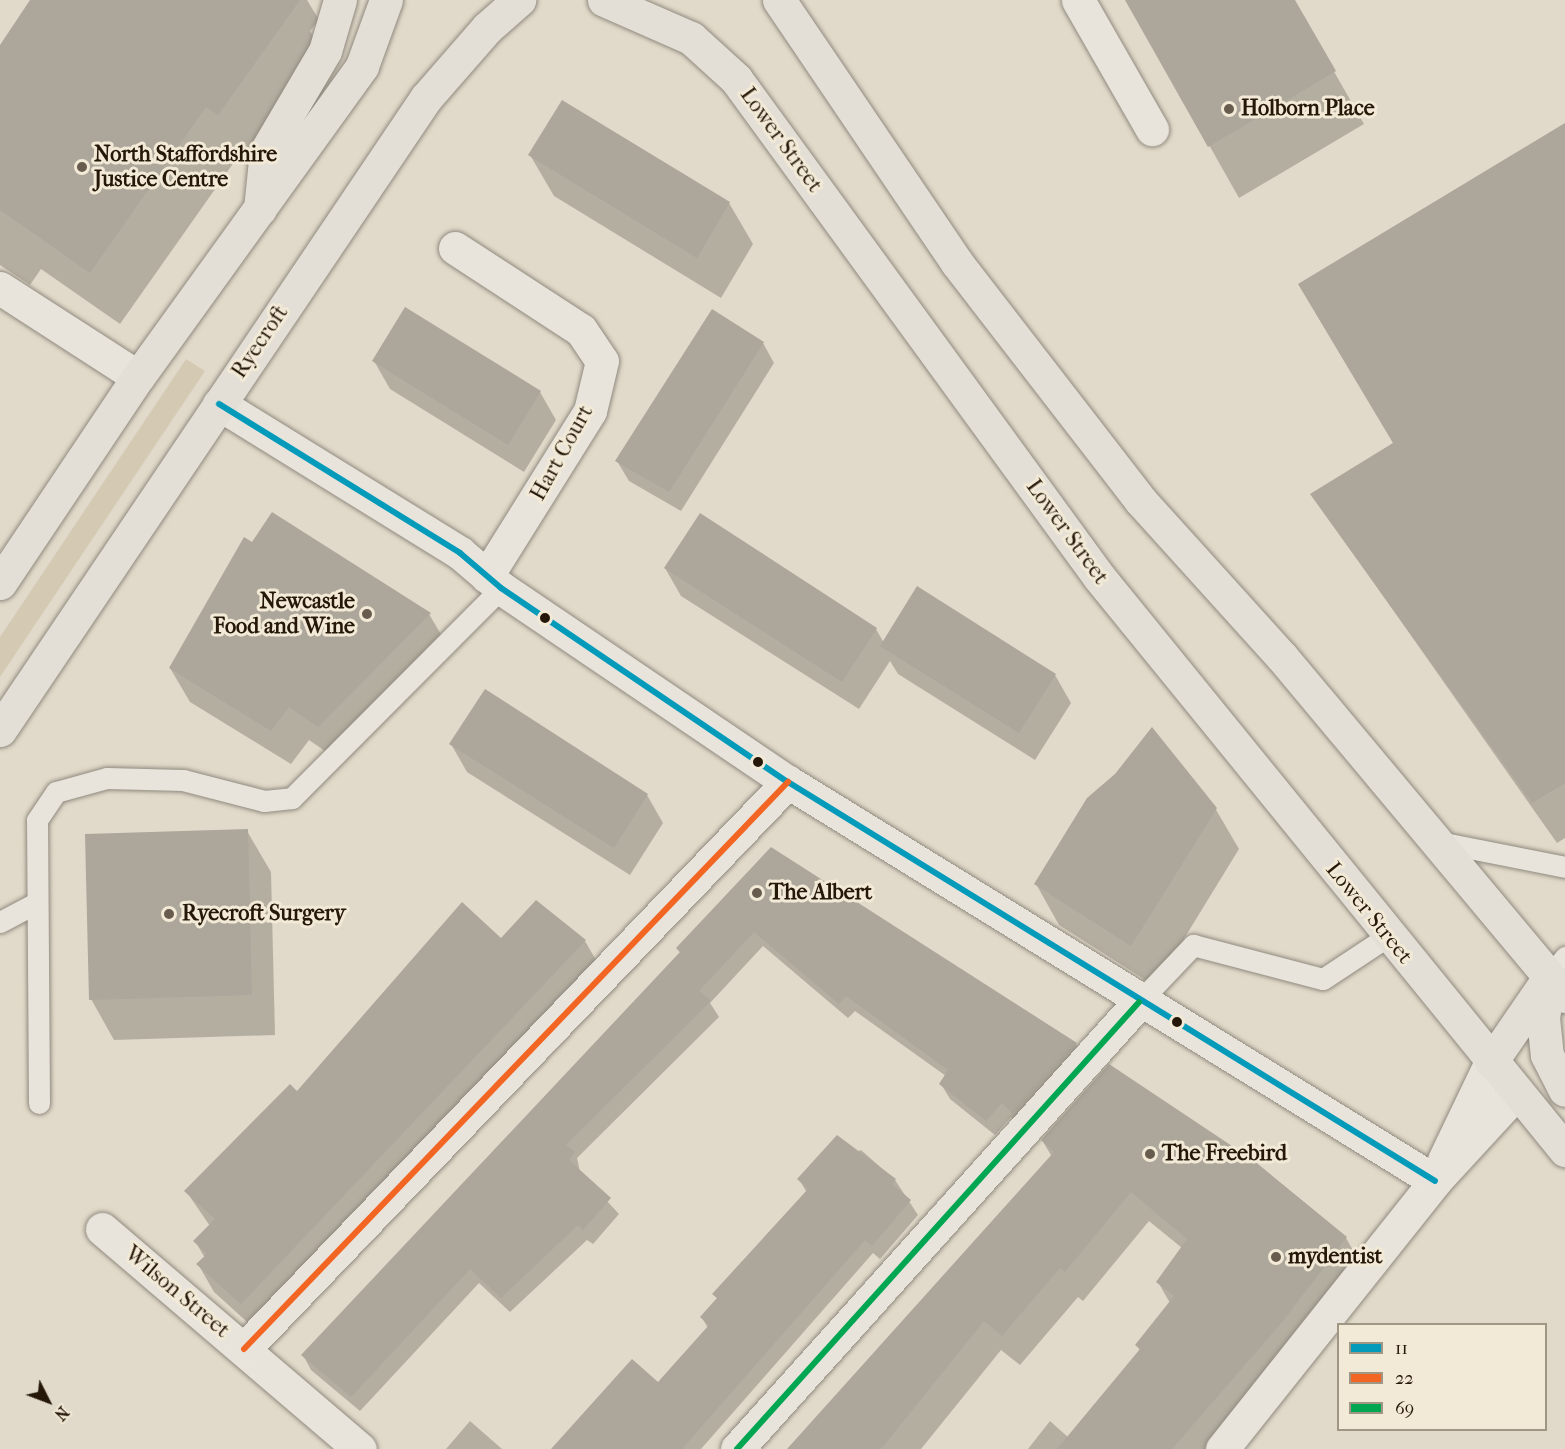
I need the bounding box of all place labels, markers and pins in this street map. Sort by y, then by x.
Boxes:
place label: Holborn Place [1241,96,1375,122]
marker: Holborn Place [1222,102,1236,116]
place label: North Staffordshire Justice Centre [94,141,277,192]
marker: North Staffordshire Justice Centre [75,160,89,174]
place label: Newcastle Food and Wine [213,588,355,640]
marker: Newcastle Food and Wine [360,607,374,621]
unlabelled marker [539,612,551,624]
unlabelled marker [752,756,764,768]
place label: The Albert [769,880,872,906]
marker: The Albert [750,886,764,900]
place label: Ryecroft Surgery [182,901,346,927]
marker: Ryecroft Surgery [160,905,178,923]
unlabelled marker [1171,1016,1183,1028]
place label: The Freebird [1162,1141,1287,1167]
marker: The Freebird [1143,1147,1157,1161]
place label: mydentist [1288,1244,1382,1270]
marker: mydentist [1269,1250,1283,1264]

